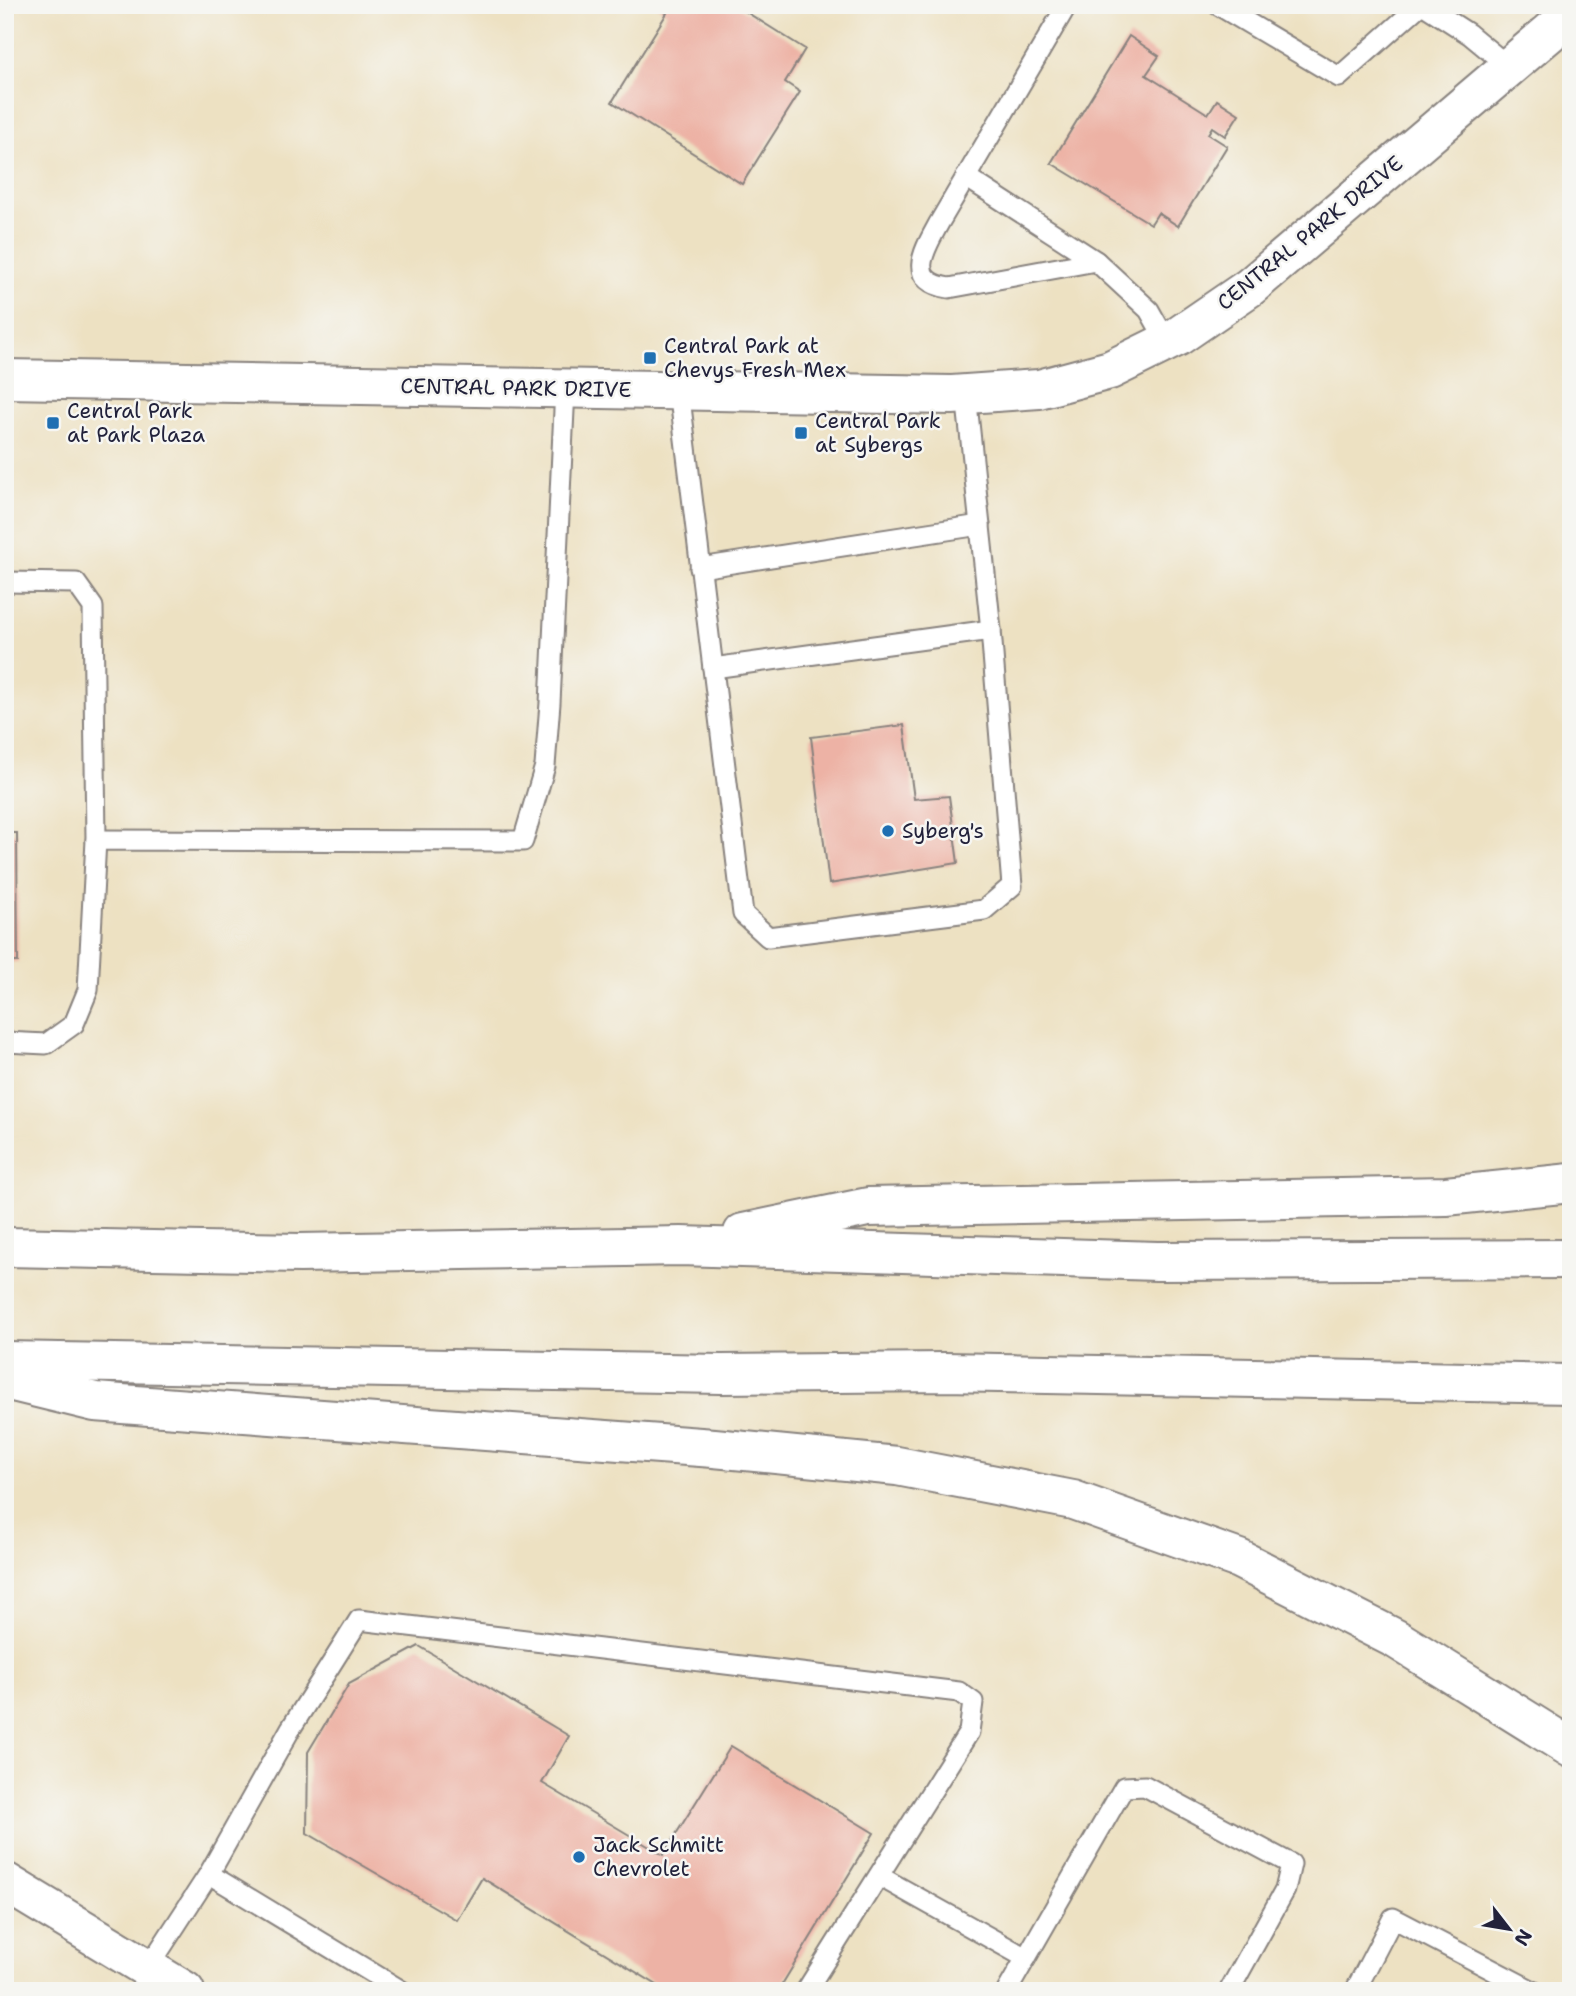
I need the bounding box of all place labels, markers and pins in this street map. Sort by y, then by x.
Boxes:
place label: Central Park at Chevys Fresh Mex [664,332,846,384]
marker: Central Park at Chevys Fresh Mex [642,350,658,366]
place label: Central Park at Park Plaza [67,397,205,449]
place label: Central Park at Sybergs [815,407,941,459]
marker: Central Park at Park Plaza [45,415,61,431]
marker: Central Park at Sybergs [793,425,809,441]
place label: Syberg's [902,817,984,845]
marker: Syberg's [880,823,896,839]
place label: Jack Schmitt Chevrolet [593,1831,724,1883]
marker: Jack Schmitt Chevrolet [571,1849,587,1865]

